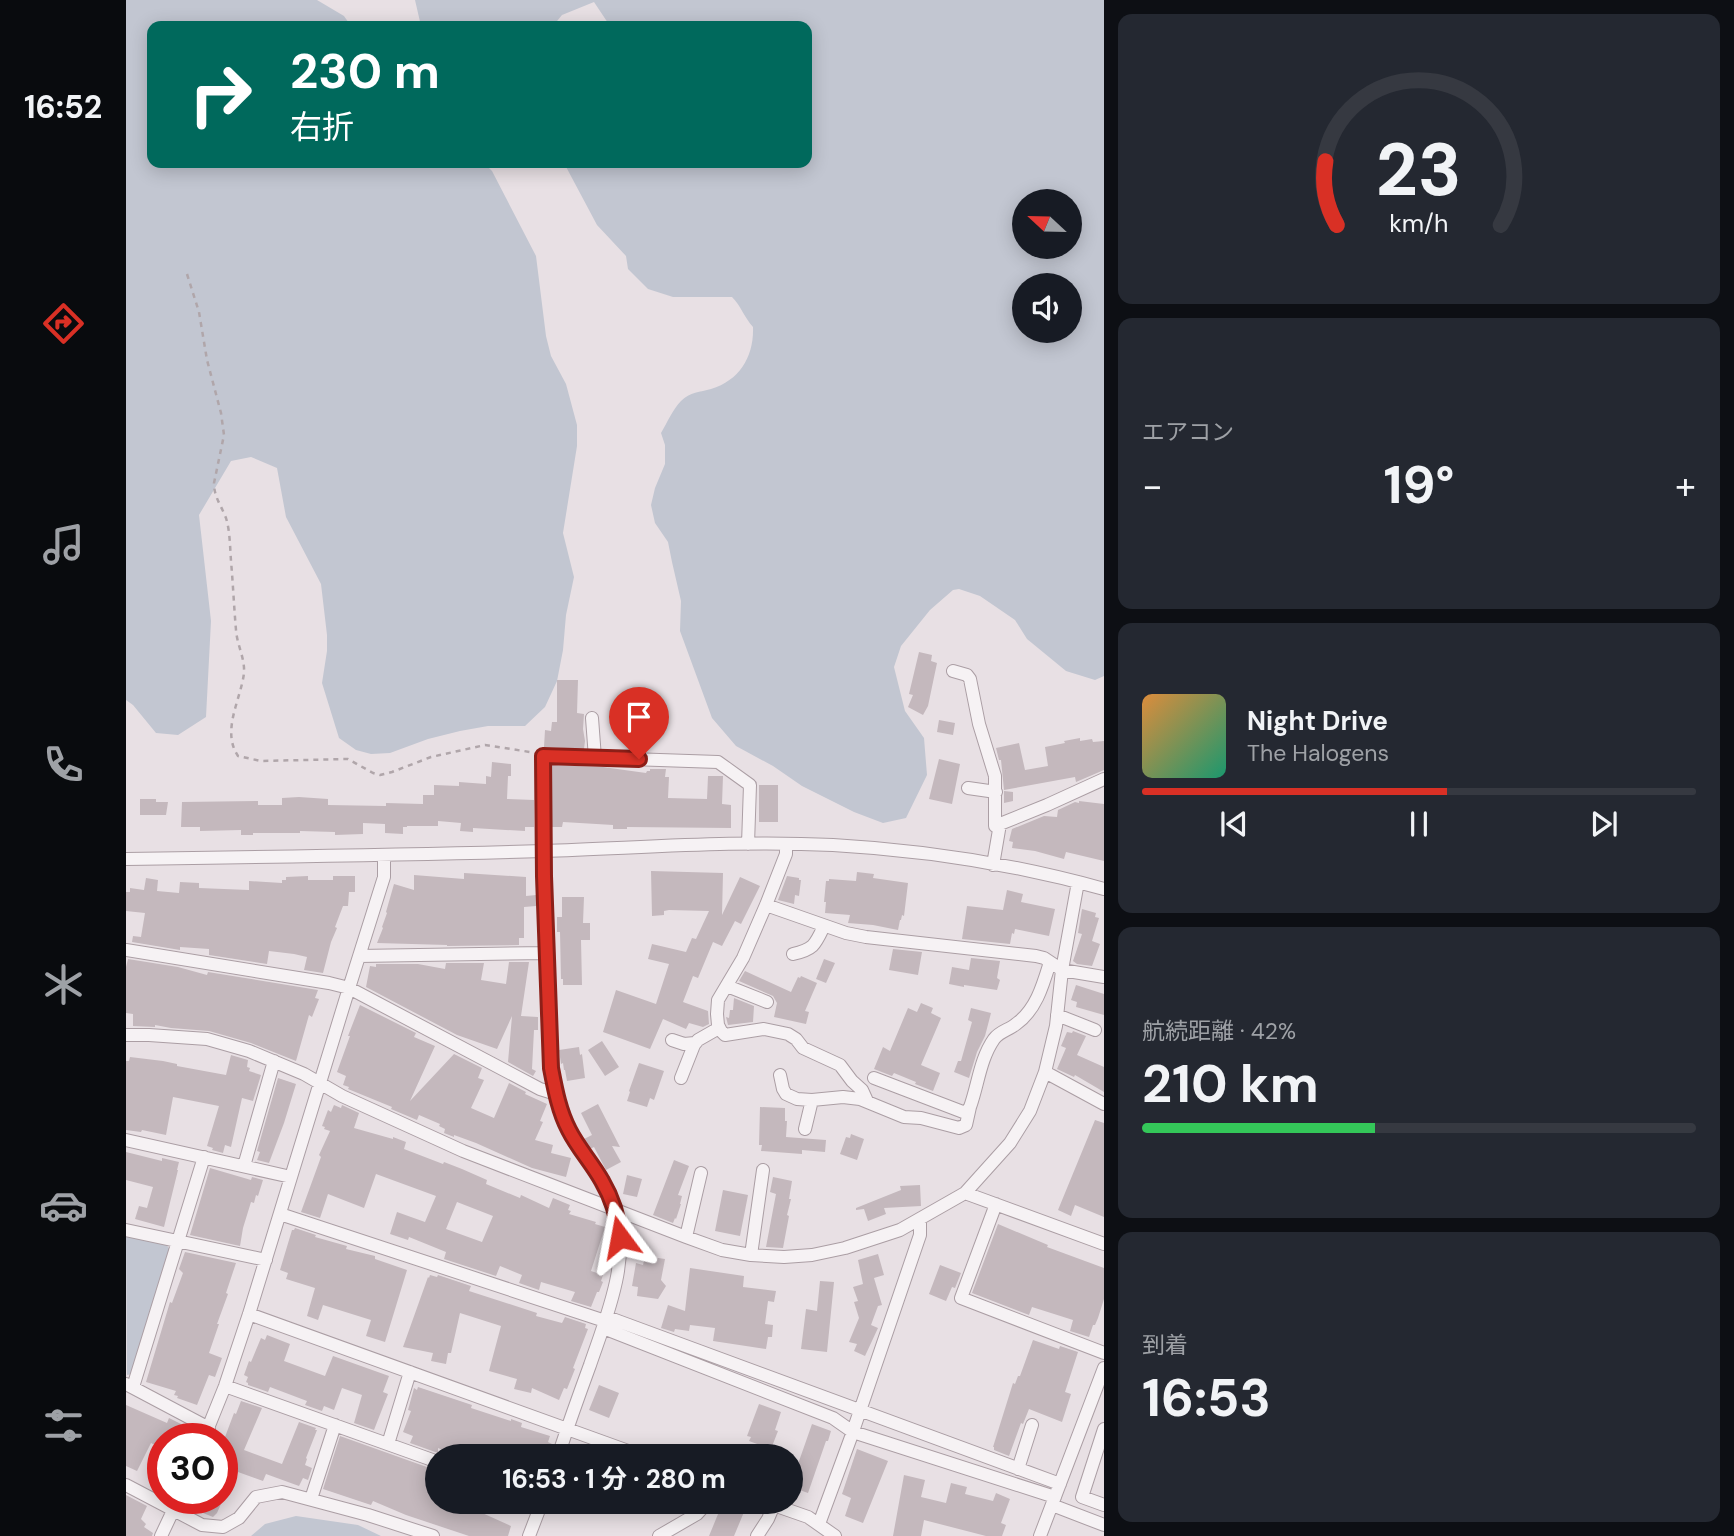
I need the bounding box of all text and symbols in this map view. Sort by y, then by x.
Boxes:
text: 230 m [290,39,440,103]
icon: right [175,49,266,140]
text: 16:52 [24,86,102,128]
text: 右折 [290,106,354,148]
text: 23 [1376,124,1462,219]
north arrow [1012,189,1082,259]
map controls [1012,189,1082,343]
text: km/h [1389,207,1449,240]
button: sound [1012,273,1082,343]
icon: directions [39,299,88,348]
text: エアコン [1142,417,1234,447]
text: 19° [1384,451,1454,519]
text: − [1142,461,1163,511]
text: + [1675,461,1696,511]
icon: music [39,520,88,569]
pin [609,687,669,759]
icon: arrive [620,698,658,736]
text: Night Drive [1247,704,1388,738]
text: The Halogens [1247,738,1389,768]
icon: phone [39,740,88,789]
icon: previous [1215,805,1253,843]
icon: pause [1400,805,1438,843]
icon: next [1585,805,1623,843]
icon: climate [39,960,88,1009]
text: 航続距離 · 42% [1142,1016,1296,1046]
text: 210 km [1142,1050,1319,1118]
icon: car [39,1181,88,1230]
position arrow [583,1200,657,1274]
text: 到着 [1142,1330,1188,1360]
text: 16:53 [1142,1364,1271,1432]
icon: filters [39,1401,88,1450]
speed limit sign: 30 [147,1423,238,1514]
text: 16:53 · 1 分 · 280 m [502,1462,726,1496]

